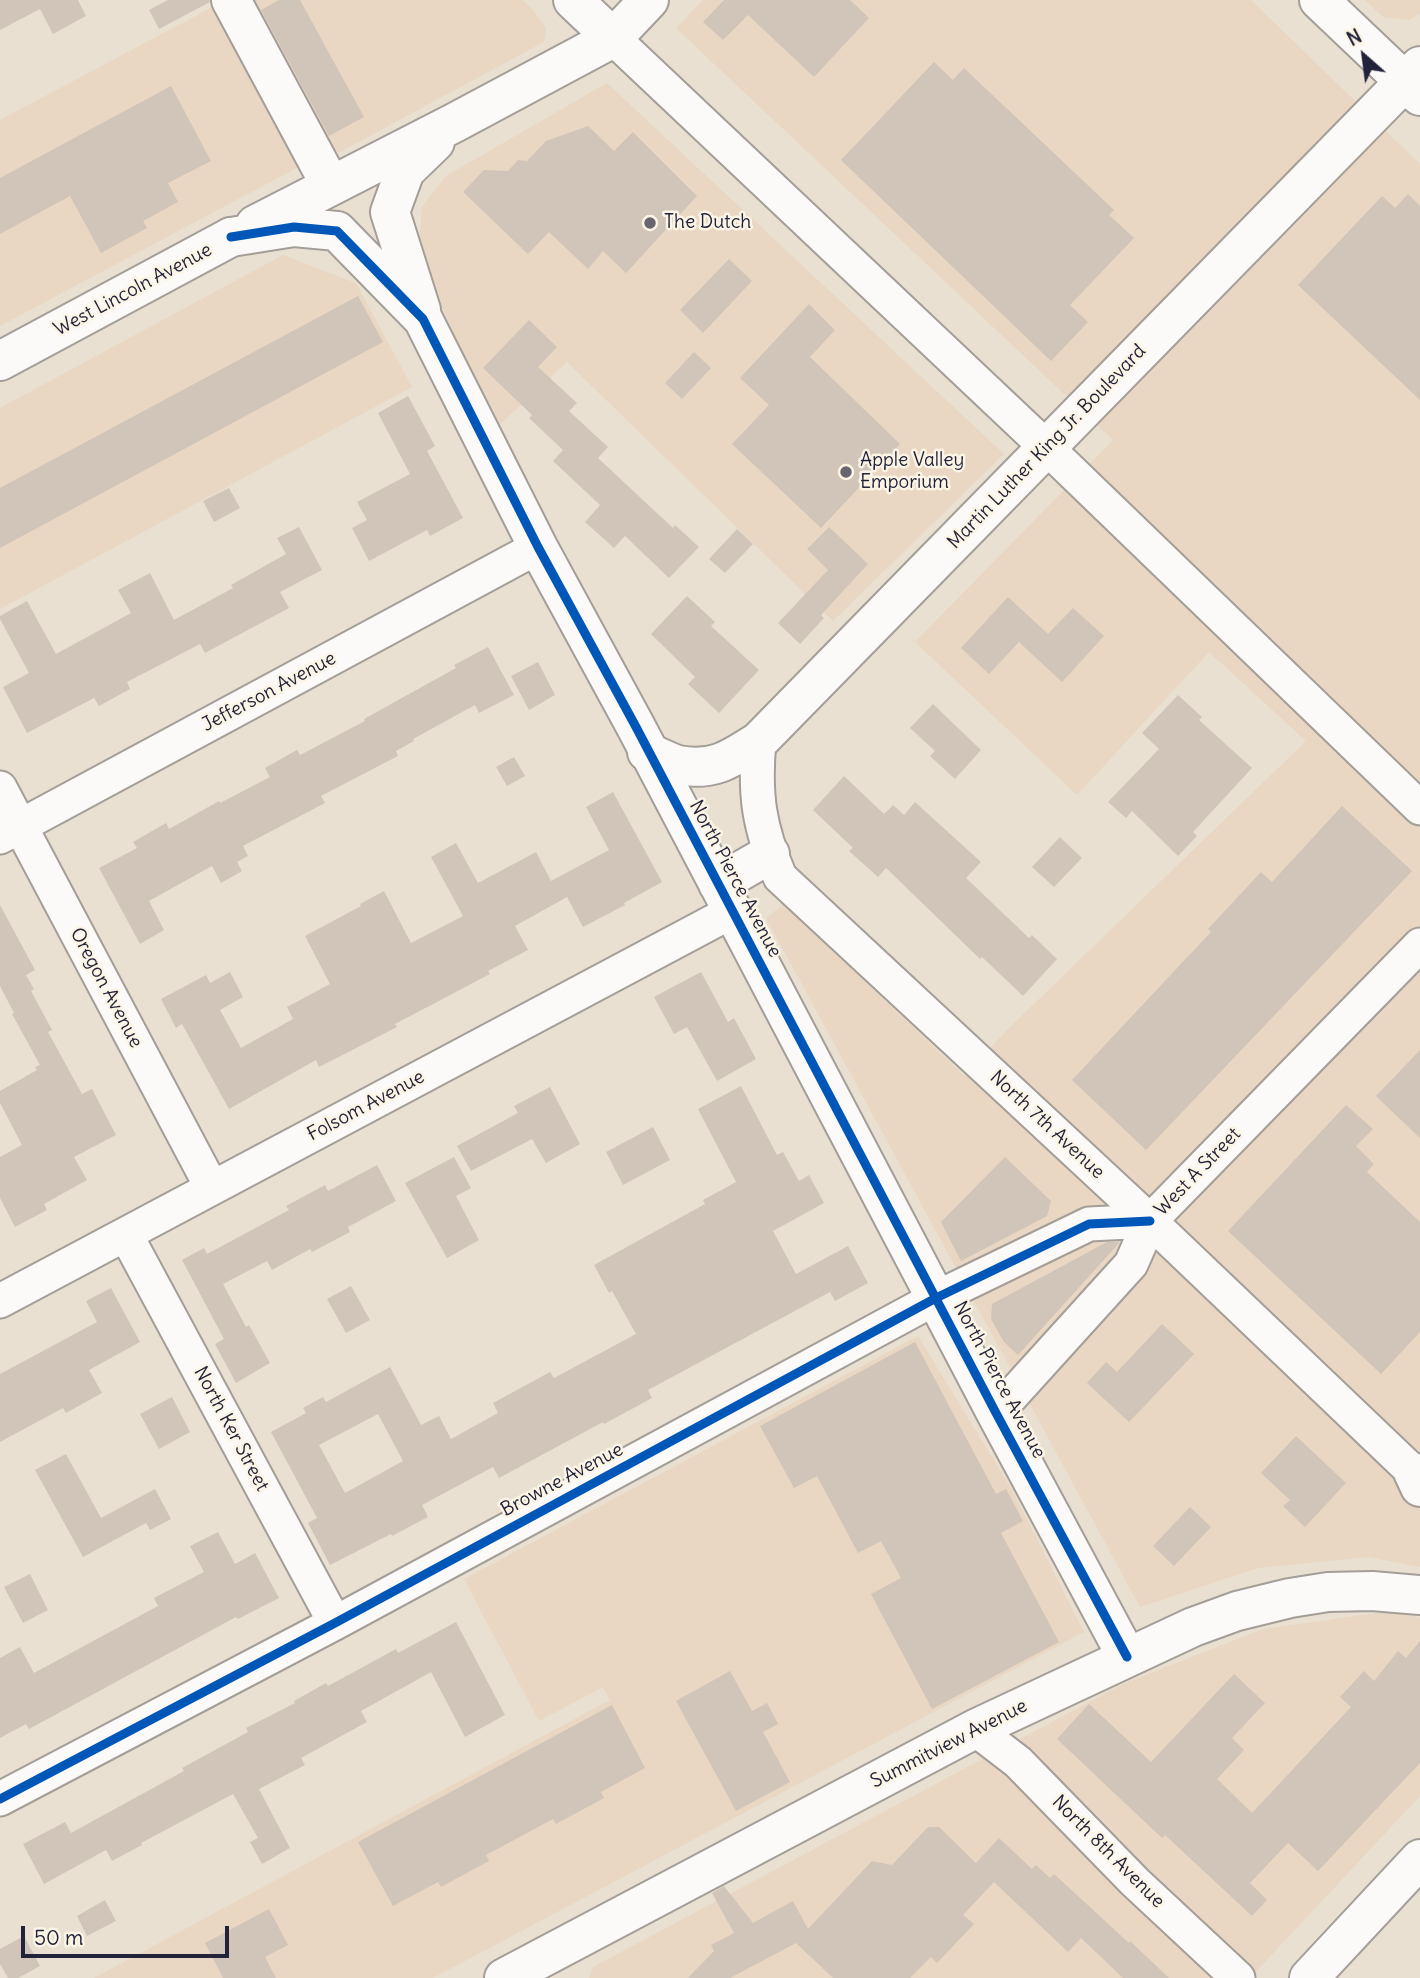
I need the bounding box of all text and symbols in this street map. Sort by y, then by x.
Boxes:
north arrow [1329,21,1399,91]
text: N [1343,24,1366,51]
place label: The Dutch [664,212,751,234]
marker: The Dutch [642,215,658,231]
street label: West Lincoln Avenue [50,239,216,341]
street label: Martin Luther King Jr. Boulevard [943,340,1151,554]
place label: Apple Valley Emporium [860,450,964,494]
marker: Apple Valley Emporium [838,464,854,480]
street label: Jefferson Avenue [198,647,340,737]
street label: North Pierce Avenue [684,797,786,961]
street label: Oregon Avenue [65,924,147,1052]
street label: Folsom Avenue [304,1066,428,1146]
street label: North 7th Avenue [985,1066,1109,1184]
street label: West A Street [1150,1123,1246,1221]
street label: North Pierce Avenue [948,1298,1050,1462]
street label: North Ker Street [189,1363,273,1495]
street label: Browne Avenue [497,1438,627,1522]
street label: Summitview Avenue [867,1695,1031,1793]
street label: North 8th Avenue [1047,1791,1169,1913]
scale bar [24,1912,233,1956]
text: 50 m [34,1924,83,1951]

